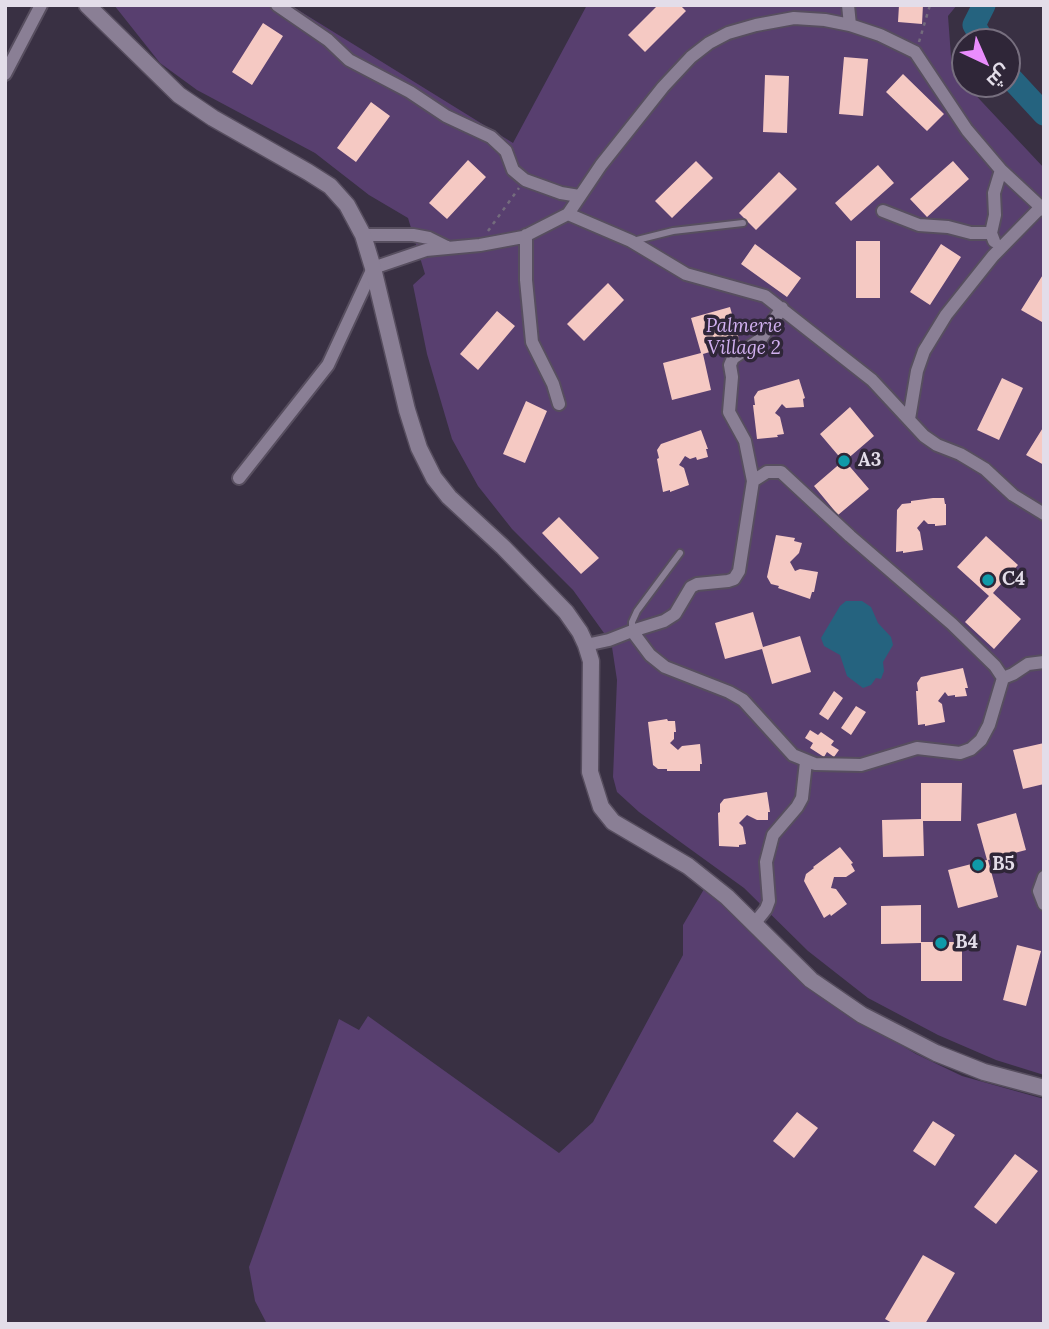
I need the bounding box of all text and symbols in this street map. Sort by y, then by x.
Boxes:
north arrow [951,28,1021,98]
text: ش [982,60,1016,94]
park label: Palmerie Village 2 [706,316,782,360]
place label: A3 [858,450,881,472]
marker: A3 [836,453,852,469]
place label: C4 [1002,569,1025,591]
marker: C4 [980,572,996,588]
place label: B5 [992,854,1015,876]
marker: B5 [970,857,986,873]
place label: B4 [955,932,978,954]
marker: B4 [933,935,949,951]

